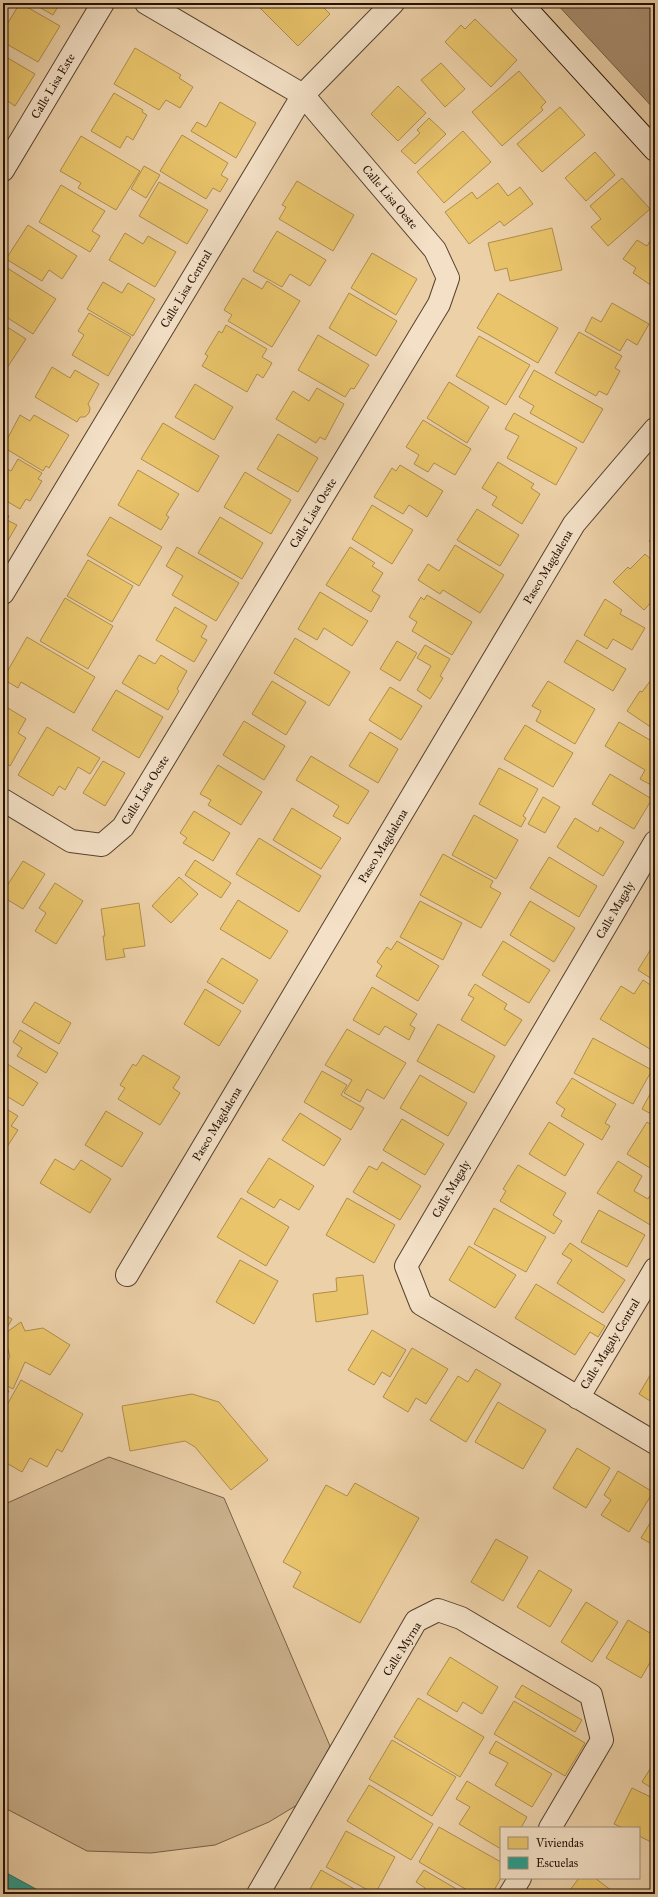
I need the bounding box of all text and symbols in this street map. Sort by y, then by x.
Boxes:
street label: Calle Lisa Este [28,51,78,121]
street label: Calle Lisa Oeste [359,162,421,232]
street label: Calle Lisa Central [157,247,215,330]
street label: Calle Lisa Oeste [287,475,339,551]
street label: Paseo Magdalena [520,527,577,607]
street label: Calle Lisa Oeste [118,753,172,827]
street label: Paseo Magdalena [355,806,412,886]
street label: Calle Magaly [593,878,638,942]
street label: Paseo Magdalena [189,1084,246,1164]
street label: Calle Magaly [429,1157,474,1221]
street label: Calle Magaly Central [577,1295,644,1392]
street label: Calle Myrna [380,1619,425,1679]
legend [500,1827,640,1879]
text: Viviendas [535,1836,584,1850]
text: Escuelas [536,1856,578,1870]

